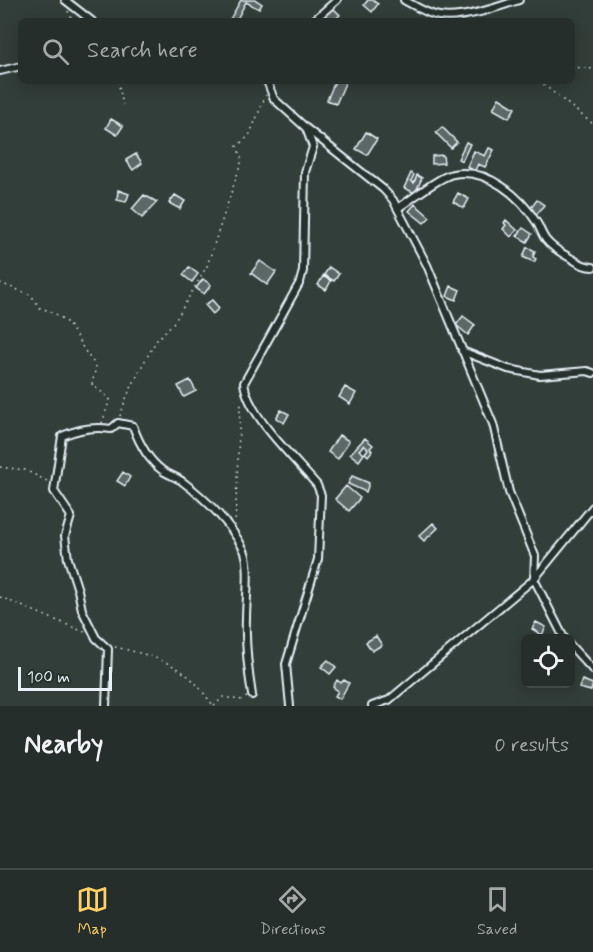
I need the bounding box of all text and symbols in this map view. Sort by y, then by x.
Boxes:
search box [18,18,575,84]
icon: search [39,35,72,68]
text: Search here [87,37,198,65]
map controls [521,634,575,688]
button: locate [521,634,575,688]
scale bar [18,664,112,692]
text: 100 m [27,667,70,688]
text: Nearby [24,728,103,762]
text: 0 results [495,732,569,759]
tab: Map [76,883,109,940]
tab: Directions [260,883,326,940]
tab: Saved [477,883,517,940]

